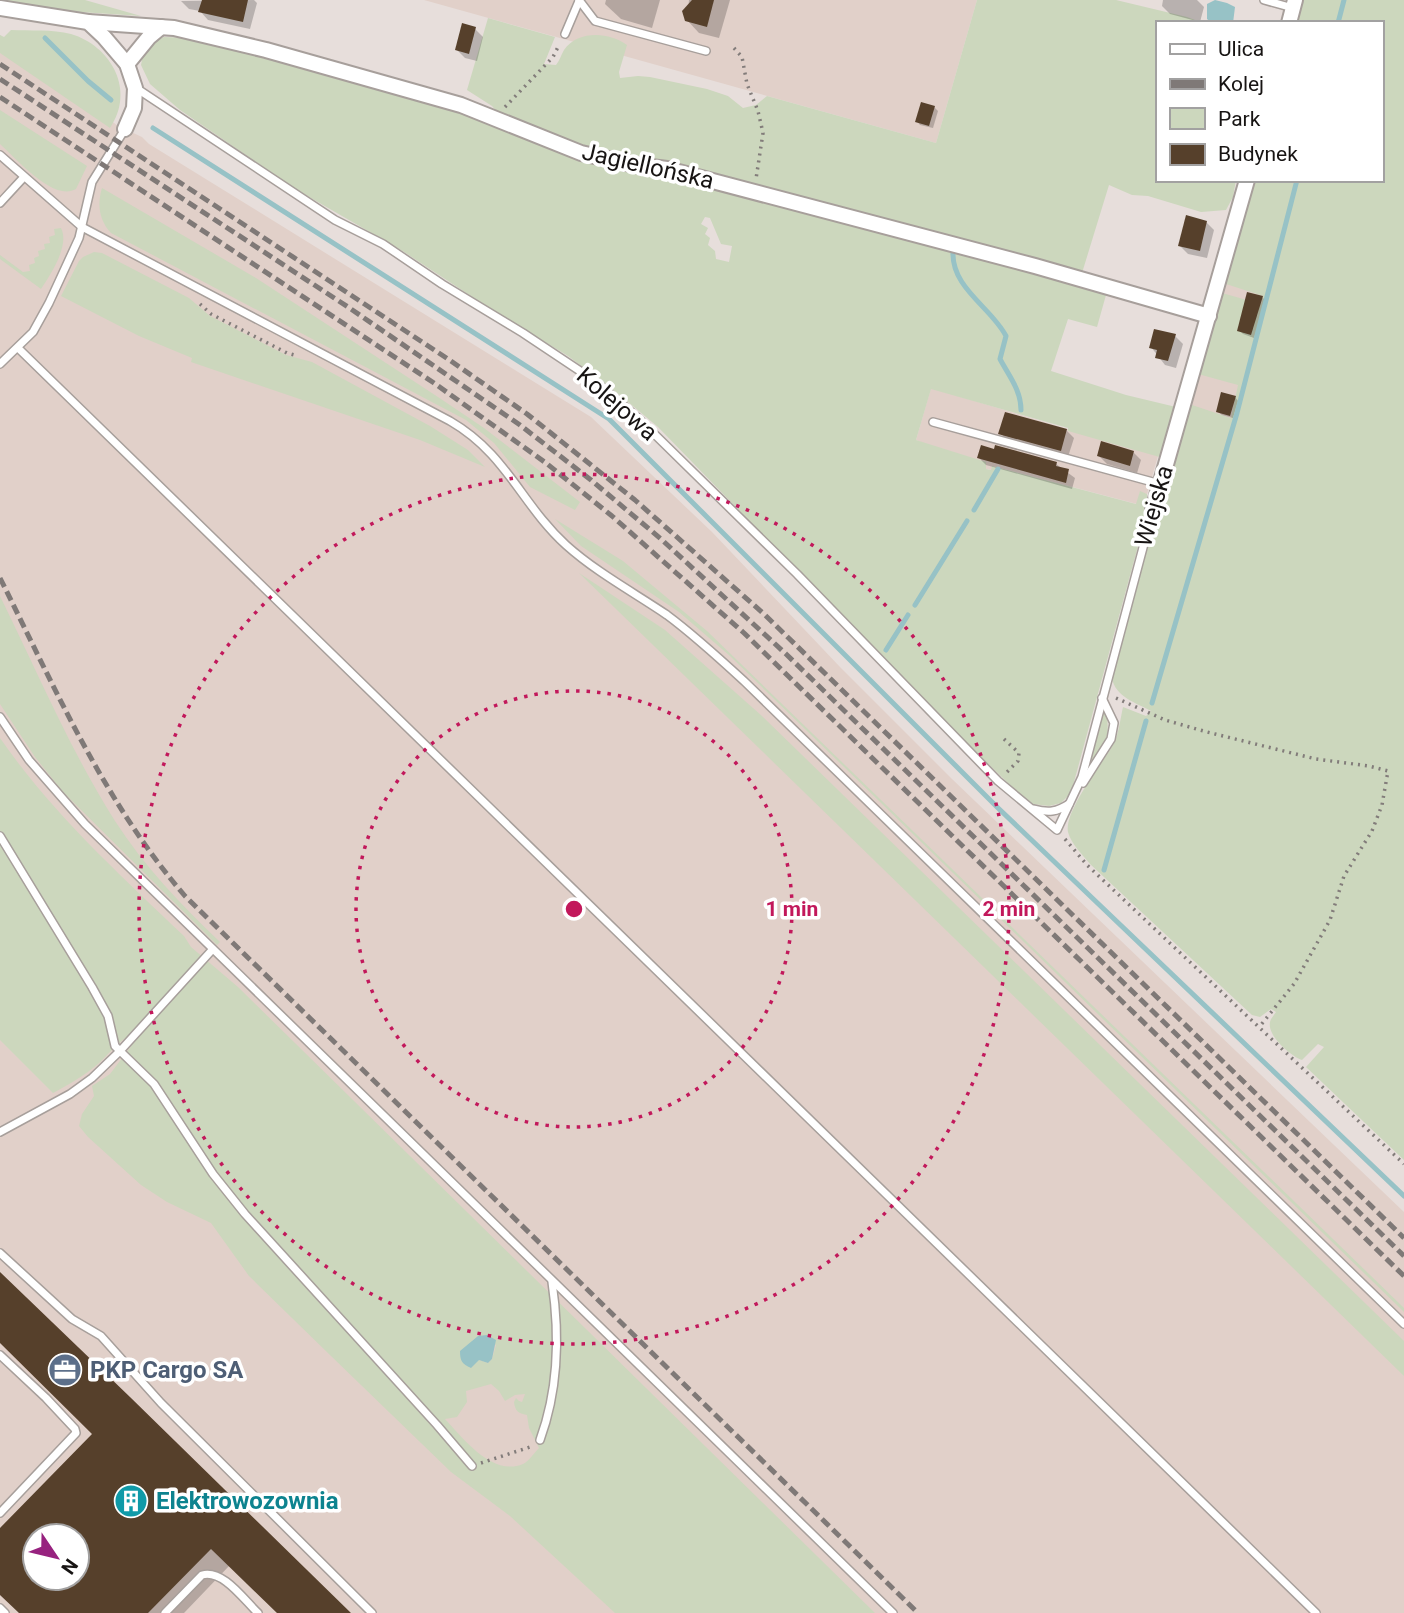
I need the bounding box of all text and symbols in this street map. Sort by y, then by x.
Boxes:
legend [1156,21,1383,182]
text: Ulica [1218,37,1264,61]
text: Kolej [1218,72,1264,96]
text: Park [1218,107,1261,131]
street label: Jagiellońska [579,137,717,195]
text: Budynek [1218,142,1298,166]
street label: Kolejowa [571,361,663,447]
street label: Wiejska [1129,462,1179,550]
centre of rings [562,897,586,921]
text: 1 min [766,897,818,921]
text: 2 min [983,897,1035,921]
office icon: PKP Cargo SA [46,1351,84,1389]
place label: PKP Cargo SA [90,1356,244,1384]
building icon: Elektrowozownia [112,1482,150,1520]
place label: Elektrowozownia [156,1487,339,1515]
north arrow [21,1522,91,1592]
text: N [56,1554,83,1579]

